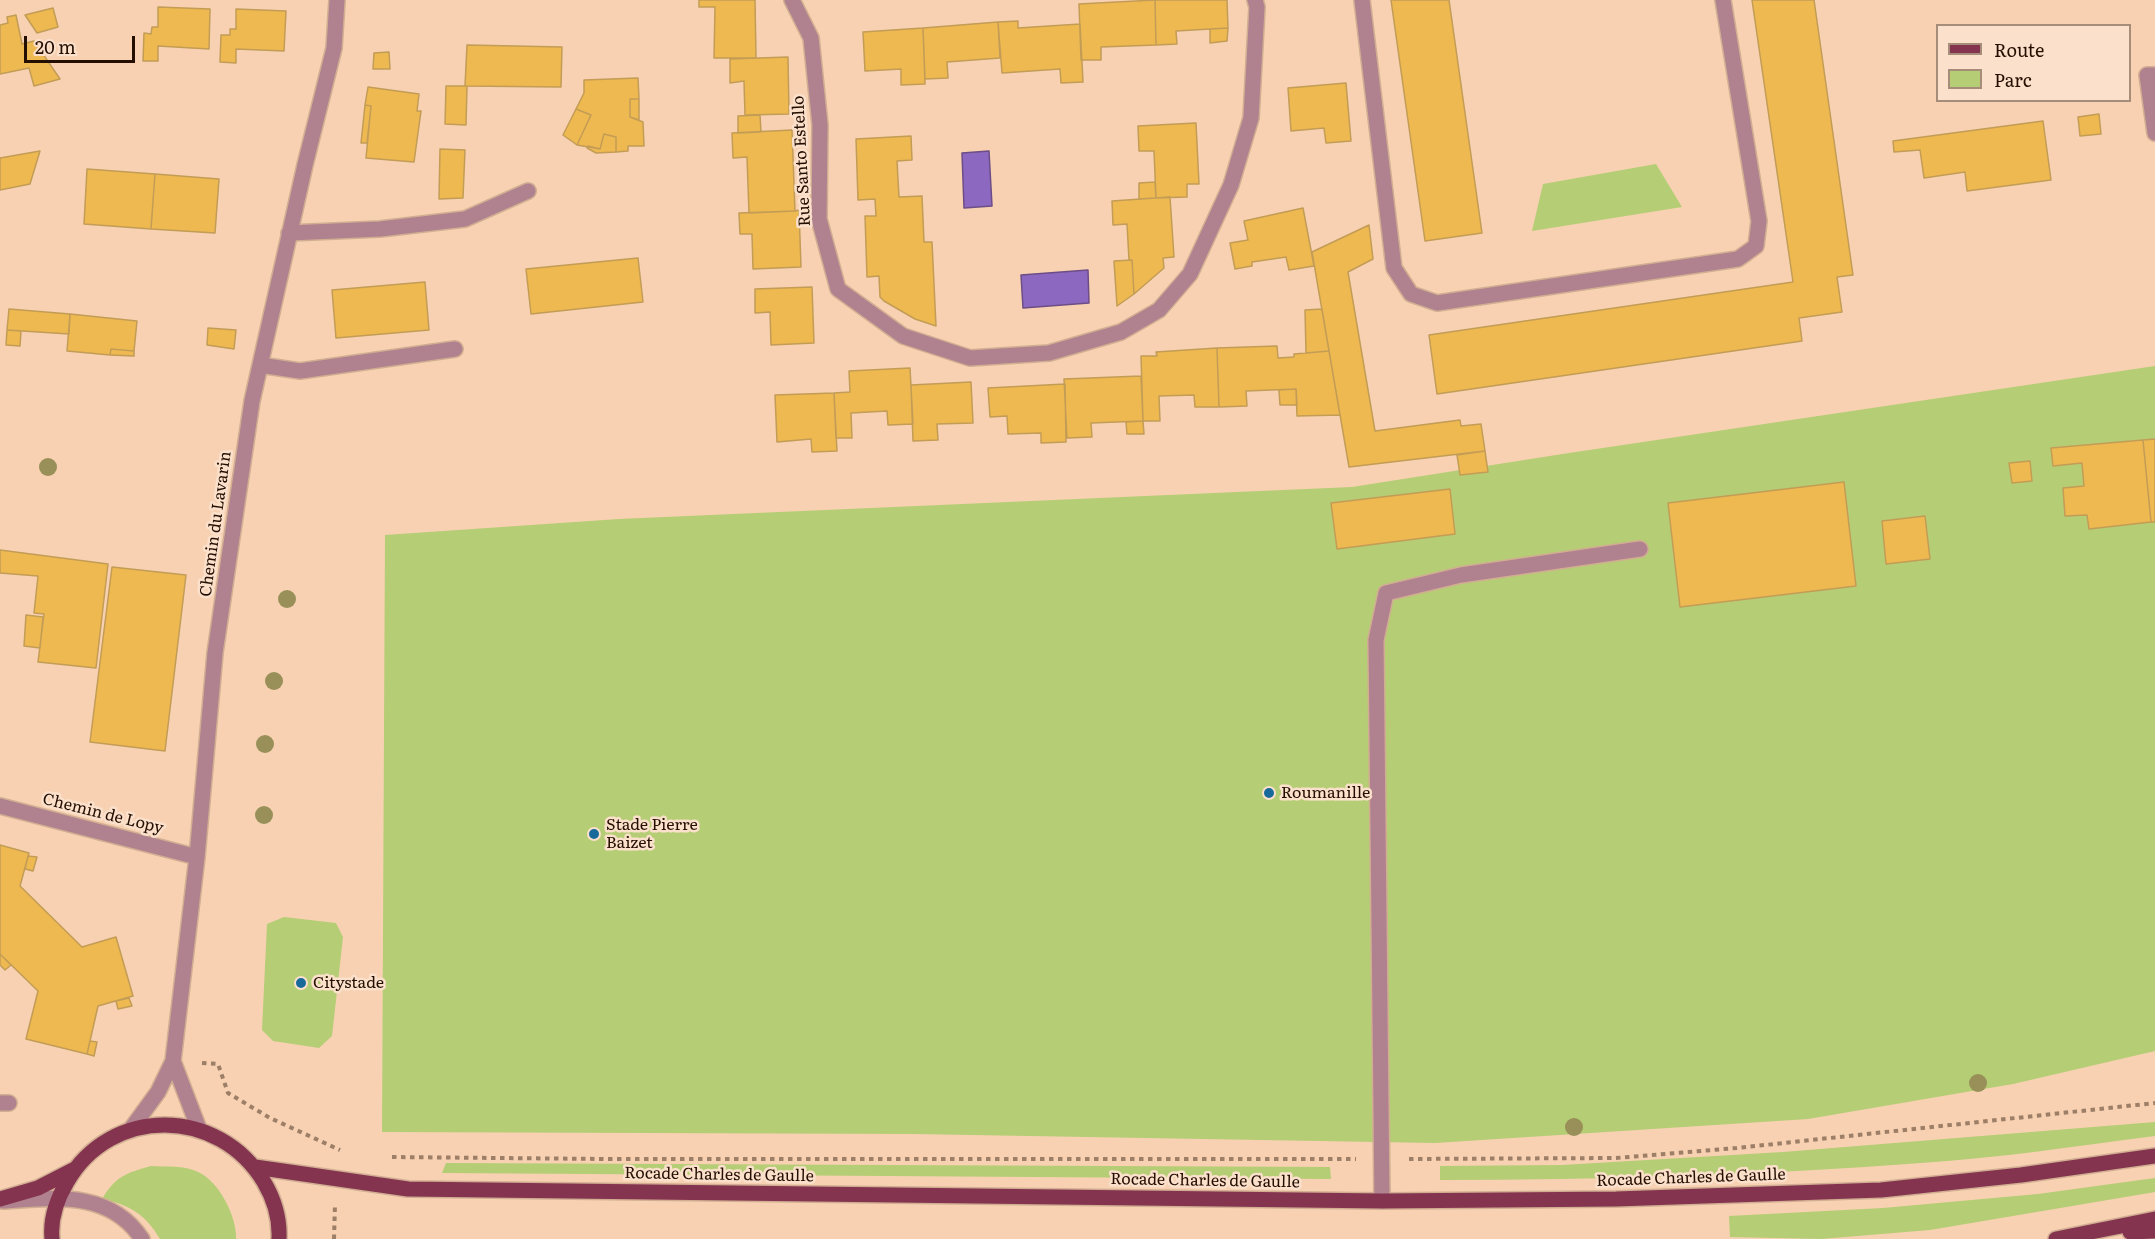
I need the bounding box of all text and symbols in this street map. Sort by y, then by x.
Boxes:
scale bar [27,24,138,62]
legend [1936,24,2131,102]
text: 20 m [35,33,76,60]
text: Route [1994,36,2044,63]
text: Parc [1994,66,2032,93]
street label: Rue Santo Estello [789,95,815,227]
street label: Chemin du Lavarin [196,450,236,598]
place label: Roumanille [1281,783,1370,803]
marker: Roumanille [1262,786,1276,800]
street label: Chemin de Lopy [41,790,165,838]
place label: Stade Pierre Baizet [606,815,698,853]
marker: Stade Pierre Baizet [587,827,601,841]
place label: Citystade [313,973,384,993]
marker: Citystade [294,976,308,990]
street label: Rocade Charles de Gaulle [624,1164,814,1186]
street label: Rocade Charles de Gaulle [1596,1165,1786,1191]
street label: Rocade Charles de Gaulle [1110,1170,1300,1192]

